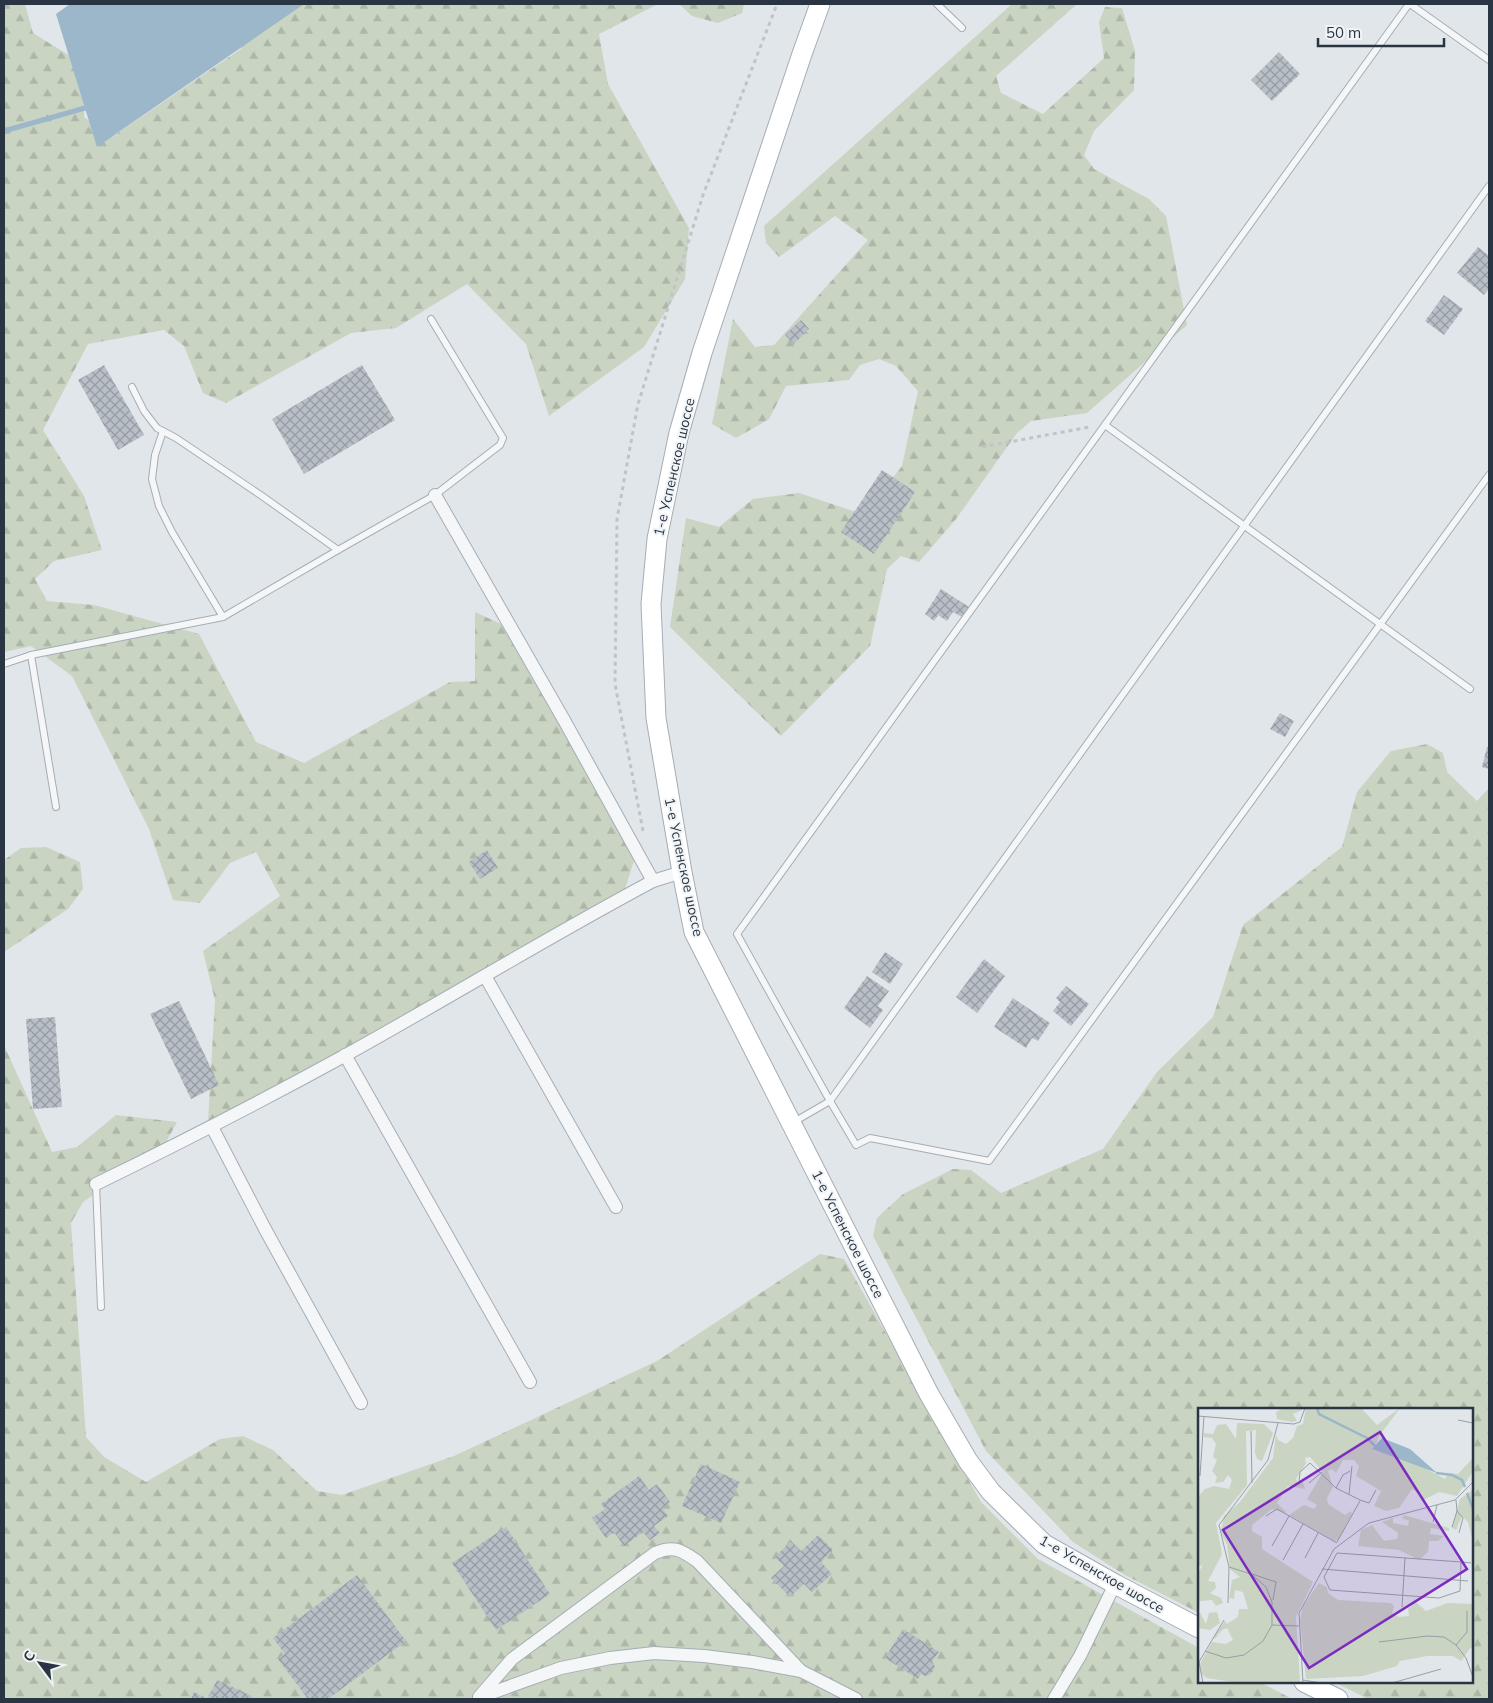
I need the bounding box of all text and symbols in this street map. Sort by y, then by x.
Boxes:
scale bar [1318,15,1444,47]
text: 50 m [1326,23,1361,42]
street label: 1-е Успенское шоссе [649,396,699,538]
street label: 1-е Успенское шоссе [660,796,708,938]
street label: 1-е Успенское шоссе [808,1167,888,1301]
inset map [1198,1408,1473,1683]
street label: 1-е Успенское шоссе [1036,1531,1168,1617]
north arrow [15,1638,65,1688]
text: С [19,1647,39,1665]

